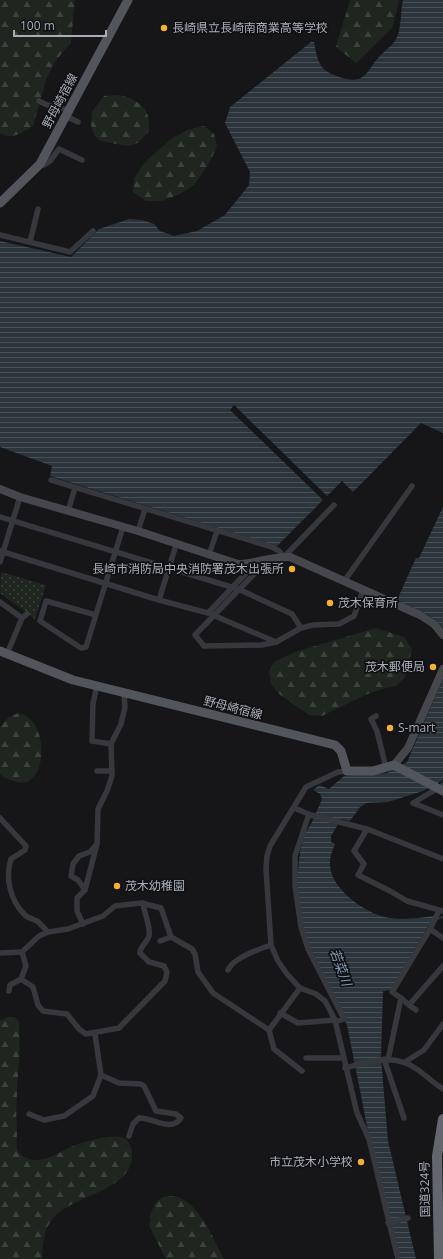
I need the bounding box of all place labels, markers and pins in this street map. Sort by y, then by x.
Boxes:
place label: 長崎県立長崎南商業高等学校 [172,19,328,36]
marker: 長崎県立長崎南商業高等学校 [159,23,169,33]
place label: 長崎市消防局中央消防署茂木出張所 [92,560,284,577]
marker: 長崎市消防局中央消防署茂木出張所 [287,564,297,574]
place label: 茂木保育所 [338,594,398,611]
marker: 茂木保育所 [325,598,335,608]
place label: 茂木郵便局 [365,658,425,675]
marker: 茂木郵便局 [428,662,438,672]
place label: S-mart [398,719,435,736]
marker: S-mart [385,723,395,733]
place label: 茂木幼稚園 [125,877,185,894]
marker: 茂木幼稚園 [112,881,122,891]
place label: 市立茂木小学校 [269,1153,353,1170]
marker: 市立茂木小学校 [356,1157,366,1167]

